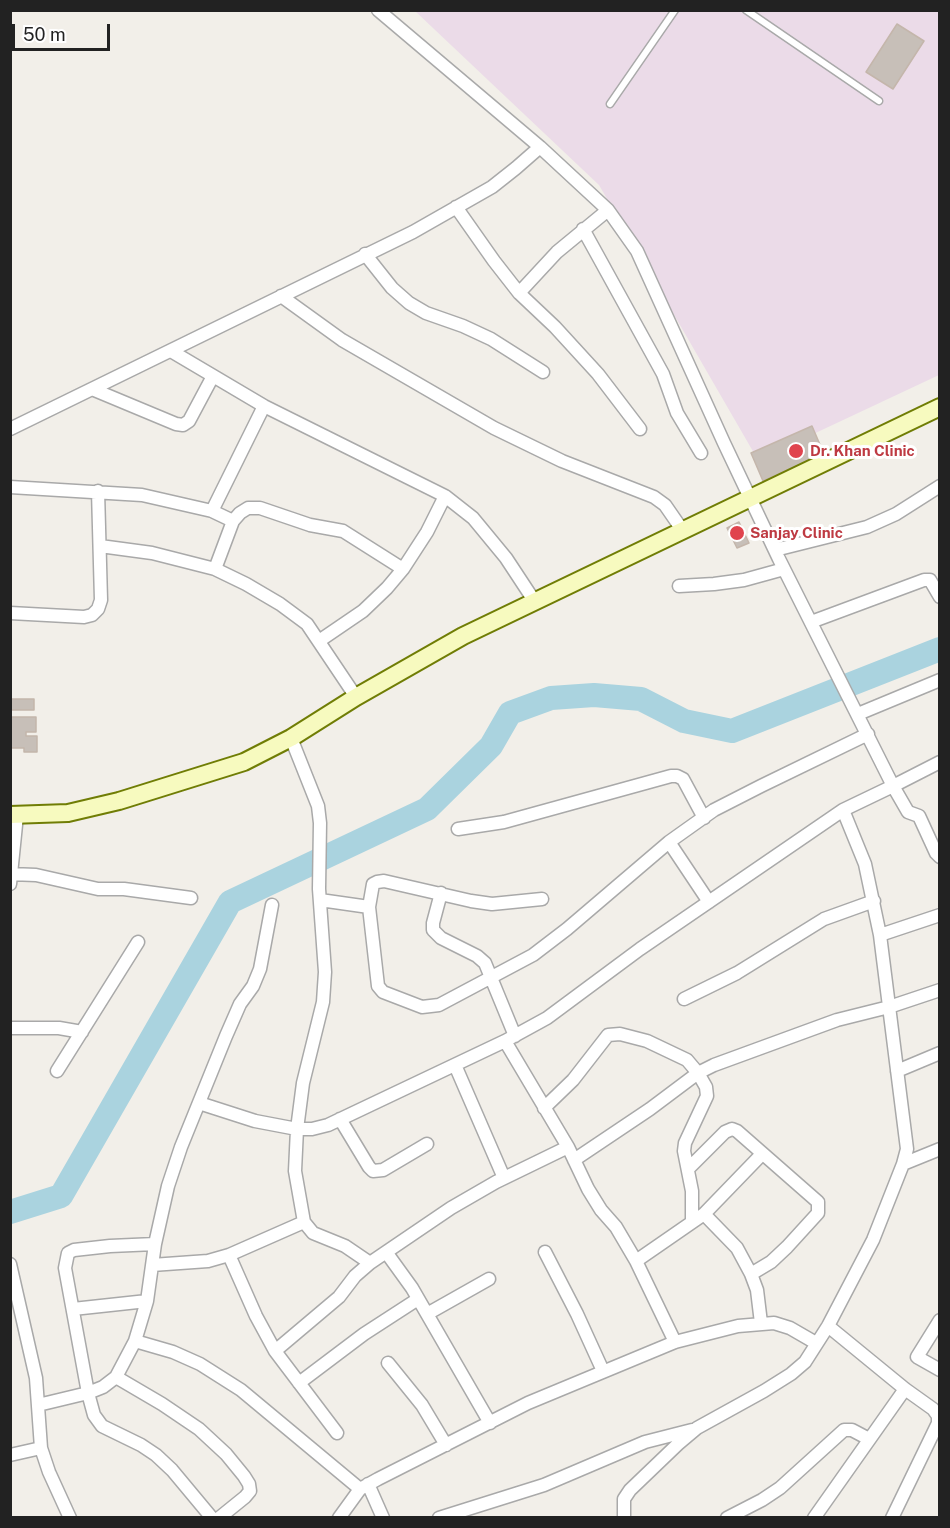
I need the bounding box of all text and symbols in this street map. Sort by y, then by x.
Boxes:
scale bar [15,12,112,50]
text: 50 m [23,24,66,45]
marker: Dr. Khan Clinic [787,442,805,460]
place label: Dr. Khan Clinic [810,442,915,460]
marker: Sanjay Clinic [728,524,746,542]
place label: Sanjay Clinic [750,524,843,542]

